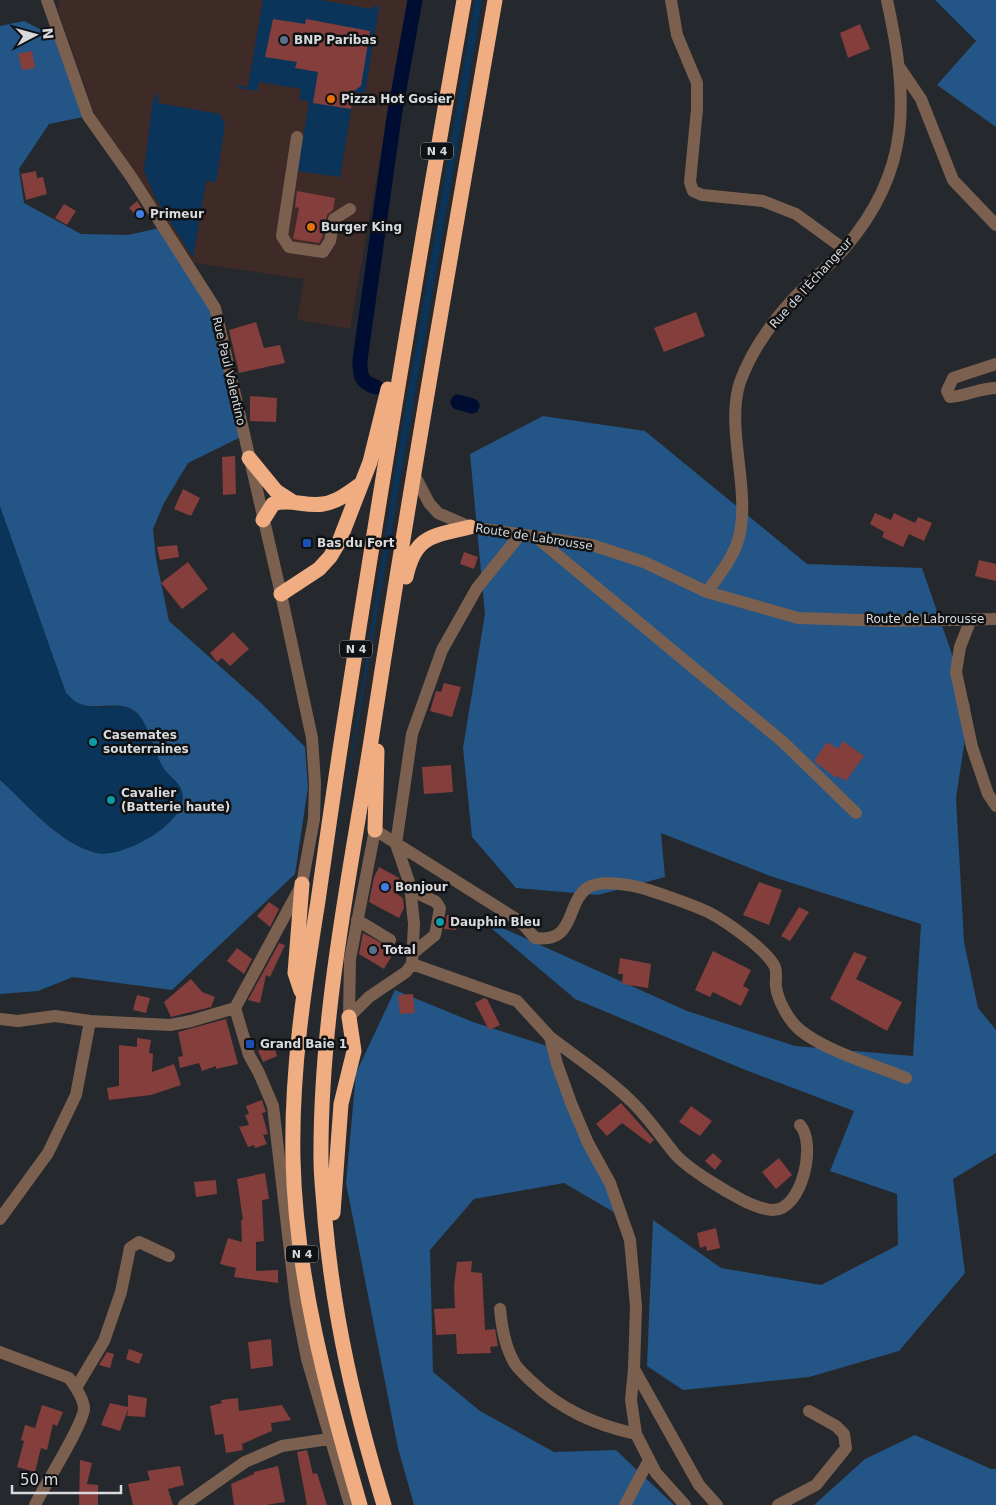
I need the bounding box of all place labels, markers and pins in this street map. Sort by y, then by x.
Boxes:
place label: BNP Paribas [294,33,377,47]
marker: BNP Paribas [278,34,290,46]
place label: Pizza Hot Gosier [341,92,452,106]
marker: Pizza Hot Gosier [325,93,337,105]
place label: Primeur [150,207,204,221]
marker: Primeur [134,208,146,220]
place label: Burger King [321,220,402,234]
marker: Burger King [305,221,317,233]
place label: Bas du Fort [317,536,395,550]
marker: Bas du Fort [301,537,313,549]
place label: Casemates souterraines [103,728,189,756]
marker: Casemates souterraines [87,736,99,748]
place label: Cavalier (Batterie haute) [121,786,230,814]
marker: Cavalier (Batterie haute) [105,794,117,806]
place label: Bonjour [395,880,448,894]
marker: Bonjour [379,881,391,893]
place label: Dauphin Bleu [450,915,541,929]
marker: Dauphin Bleu [434,916,446,928]
place label: Total [383,943,416,957]
marker: Total [367,944,379,956]
place label: Grand Baie 1 [260,1037,347,1051]
marker: Grand Baie 1 [244,1038,256,1050]

